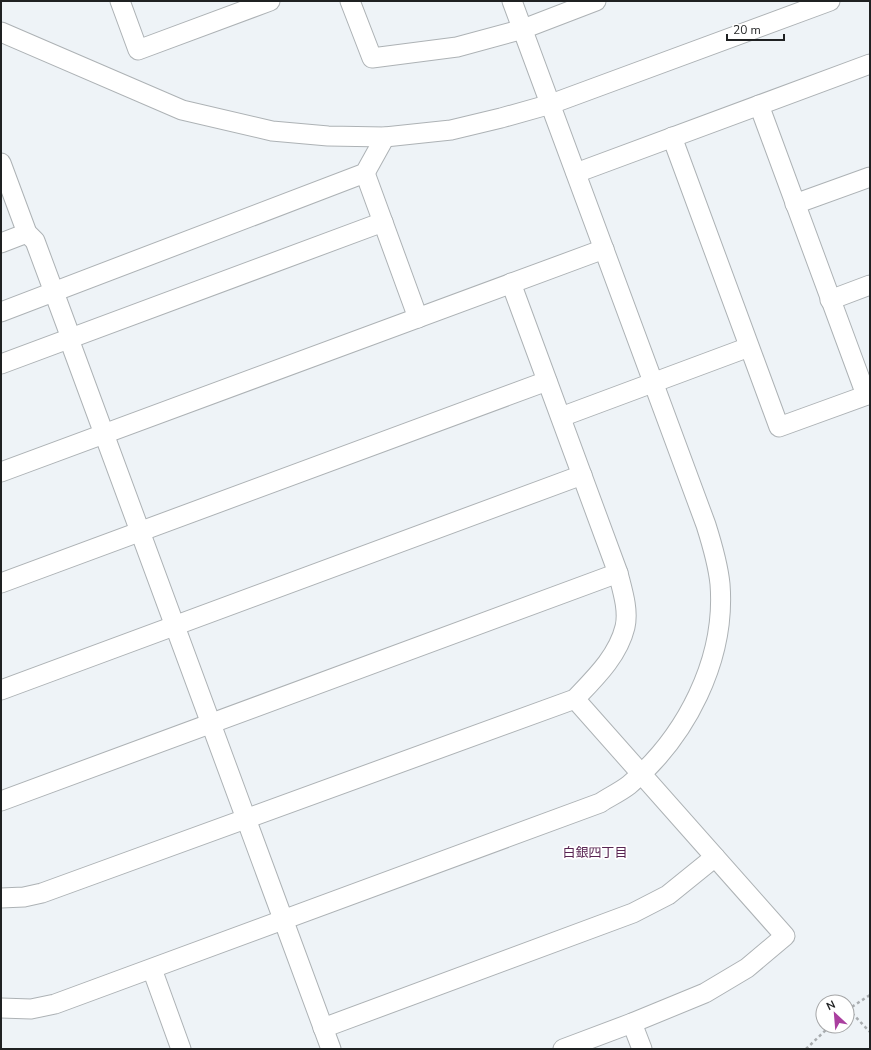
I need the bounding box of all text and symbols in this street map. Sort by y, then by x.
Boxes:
scale bar [727,16,784,42]
text: 20 m [733,22,761,38]
district label: 白銀四丁目 [562,844,628,862]
north arrow [815,994,855,1034]
text: N [824,997,838,1014]

